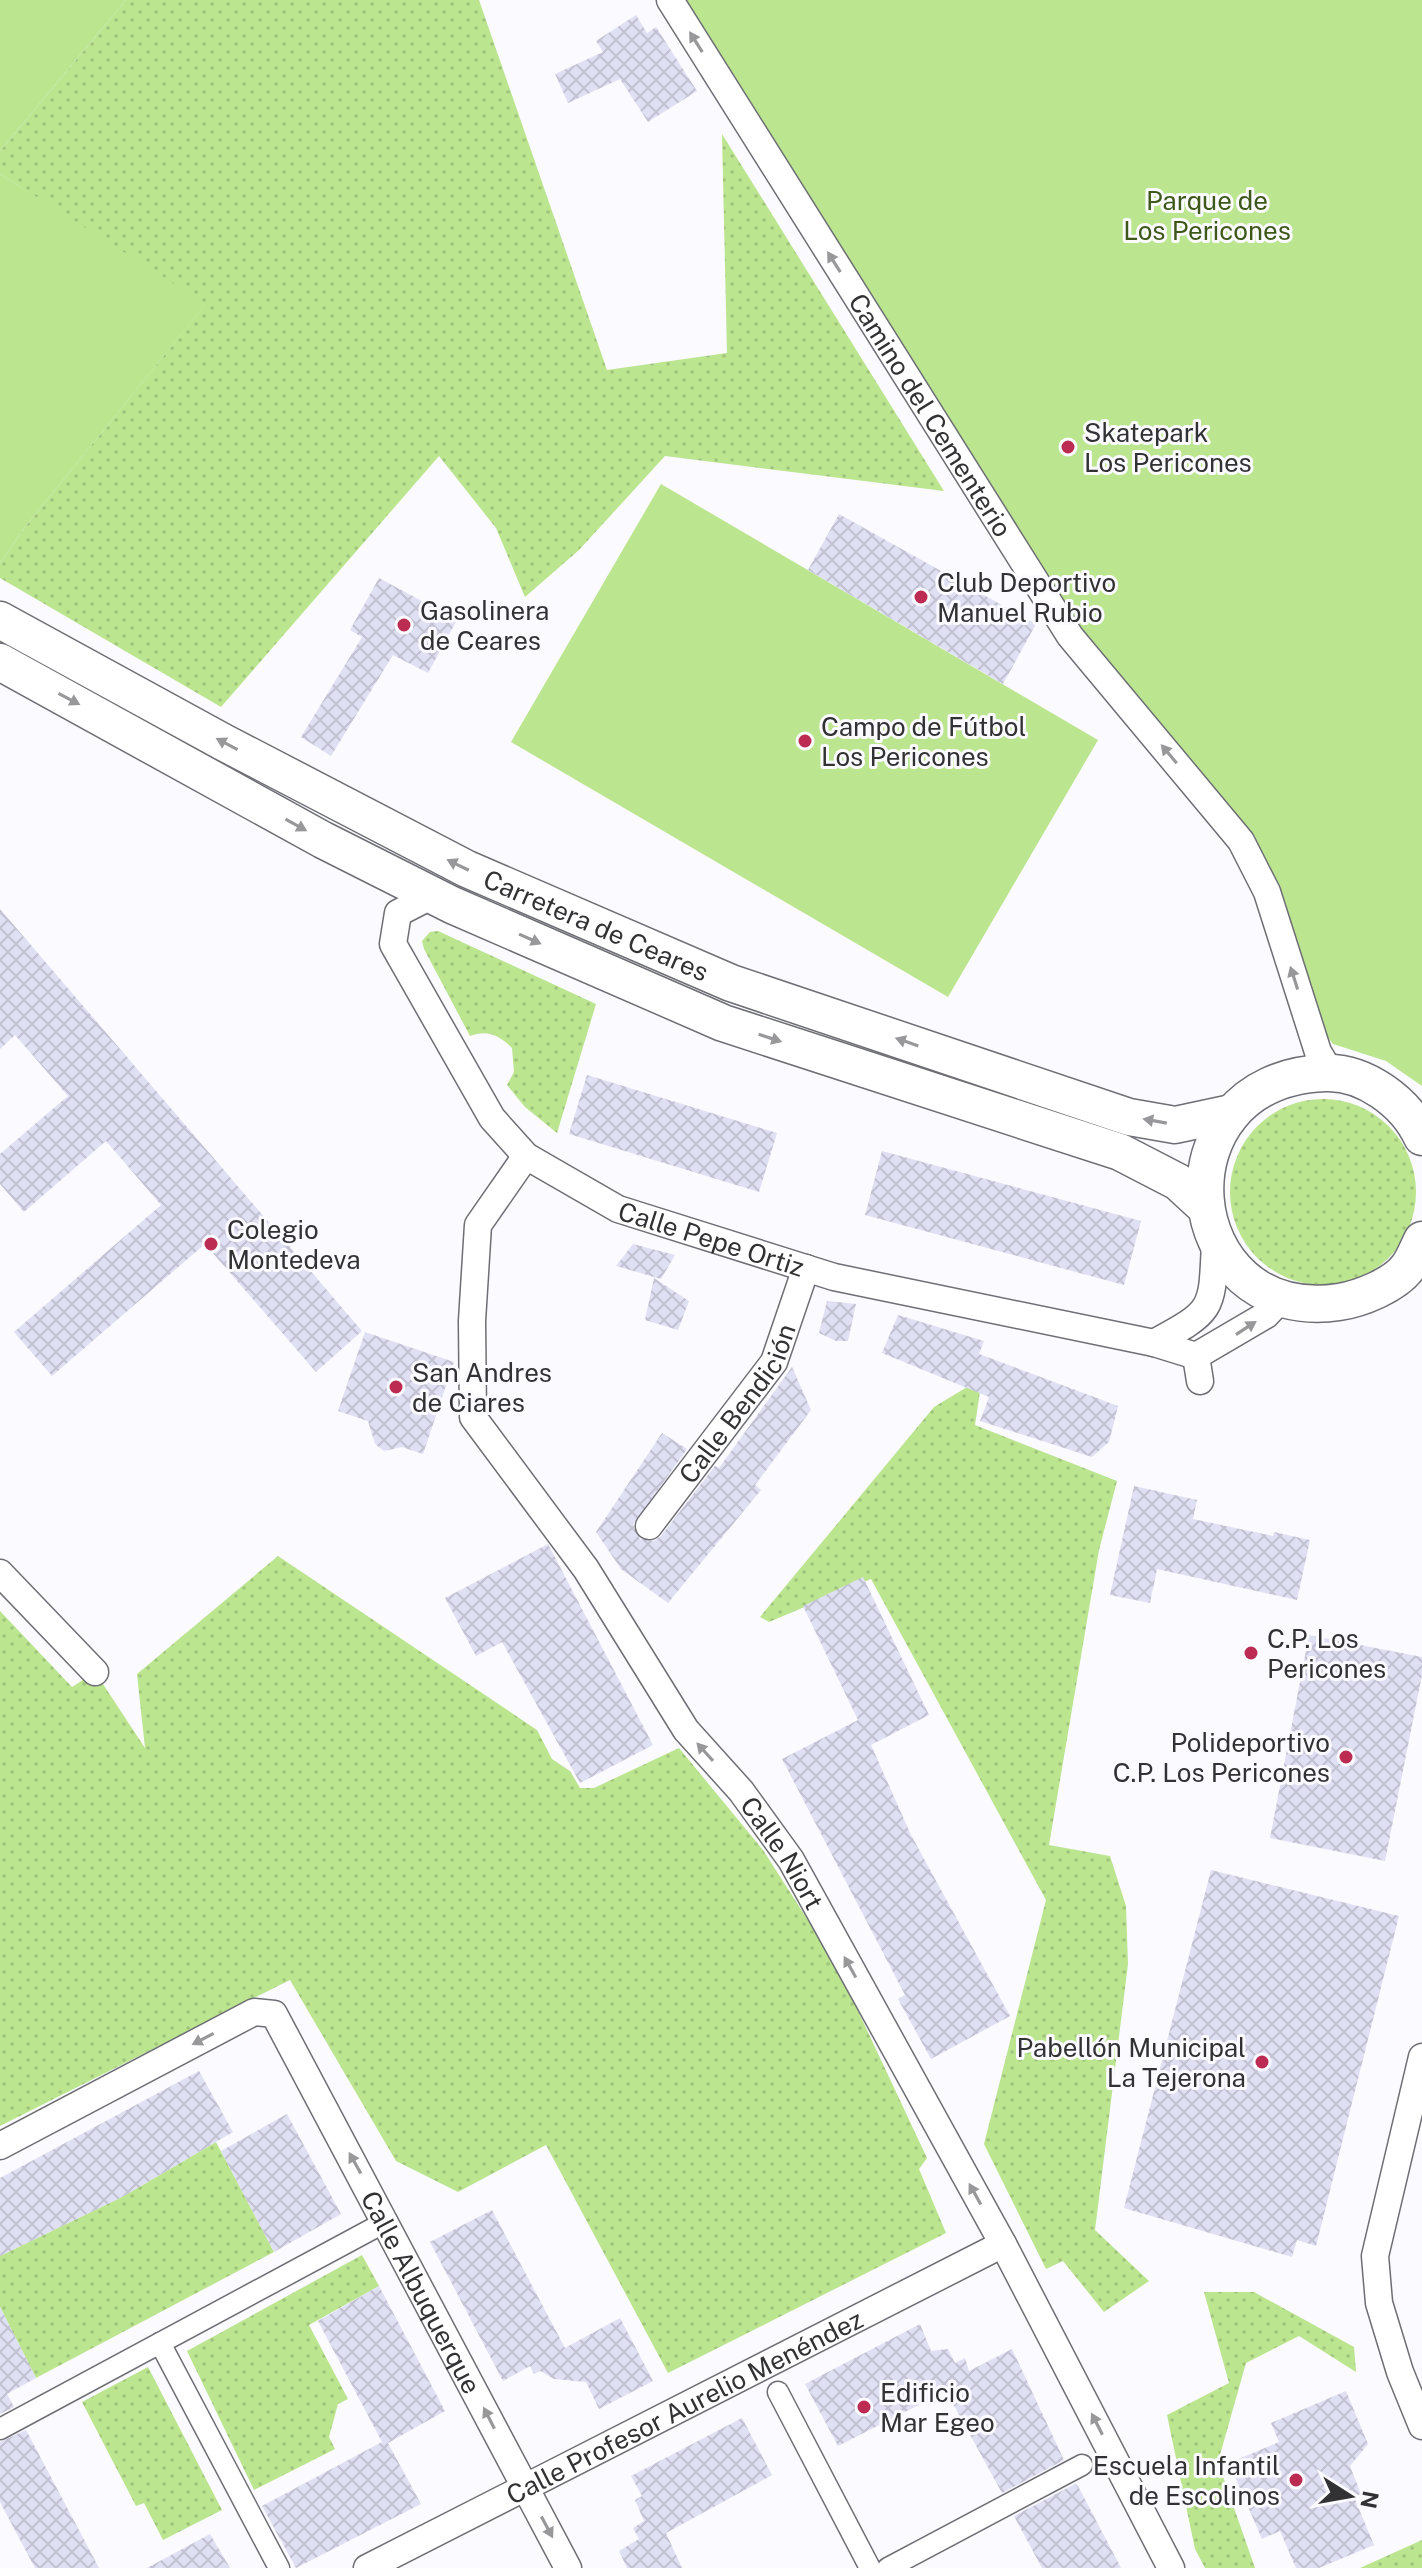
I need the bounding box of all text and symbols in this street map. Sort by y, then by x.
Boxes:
one-way arrow [690,31,704,53]
park label: Parque de Los Pericones [1123,185,1291,246]
one-way arrow [828,251,842,273]
street label: Camino del Cementerio [843,287,1019,542]
place label: Skatepark Los Pericones [1084,417,1252,478]
marker: Skatepark Los Pericones [1059,438,1077,456]
place label: Club Deportivo Manuel Rubio [937,567,1116,628]
marker: Club Deportivo Manuel Rubio [912,588,930,606]
place label: Gasolinera de Ceares [420,595,549,656]
marker: Gasolinera de Ceares [395,616,413,634]
one-way arrow [57,692,80,706]
place label: Campo de Fútbol Los Pericones [821,711,1026,772]
marker: Campo de Fútbol Los Pericones [796,732,814,750]
one-way arrow [216,738,238,752]
one-way arrow [1161,745,1178,765]
one-way arrow [285,818,307,832]
one-way arrow [446,858,469,871]
street label: Carretera de Ceares [479,863,713,987]
one-way arrow [518,932,542,945]
one-way arrow [1288,965,1300,989]
one-way arrow [758,1033,782,1045]
one-way arrow [895,1036,919,1048]
one-way arrow [1142,1115,1167,1127]
street label: Calle Pepe Ortiz [615,1195,808,1282]
place label: Colegio Montedeva [227,1214,361,1275]
marker: Colegio Montedeva [202,1235,220,1253]
street label: Calle Bendición [672,1320,801,1489]
one-way arrow [1235,1321,1257,1335]
place label: San Andres de Ciares [412,1357,552,1418]
marker: San Andres de Ciares [387,1378,405,1396]
place label: C.P. Los Pericones [1267,1623,1386,1684]
marker: C.P. Los Pericones [1242,1644,1260,1662]
place label: Polideportivo C.P. Los Pericones [1113,1727,1330,1788]
one-way arrow [697,1742,715,1761]
marker: Polideportivo C.P. Los Pericones [1337,1748,1355,1766]
street label: Calle Niort [735,1790,831,1914]
one-way arrow [843,1955,857,1978]
place label: Pabellón Municipal La Tejerona [1016,2032,1246,2093]
one-way arrow [192,2033,215,2046]
marker: Pabellón Municipal La Tejerona [1253,2053,1271,2071]
one-way arrow [349,2151,362,2174]
one-way arrow [969,2183,983,2205]
street label: Calle Albuquerque [355,2185,488,2399]
street label: Calle Profesor Aurelio Menéndez [501,2303,868,2510]
place label: Edificio Mar Egeo [880,2377,995,2438]
marker: Edificio Mar Egeo [855,2398,873,2416]
one-way arrow [482,2406,496,2429]
one-way arrow [1090,2413,1103,2436]
place label: Escuela Infantil de Escolinos [1093,2450,1280,2511]
north arrow [1310,2456,1390,2536]
marker: Escuela Infantil de Escolinos [1287,2471,1305,2489]
text: N [1355,2489,1384,2511]
one-way arrow [541,2516,554,2539]

